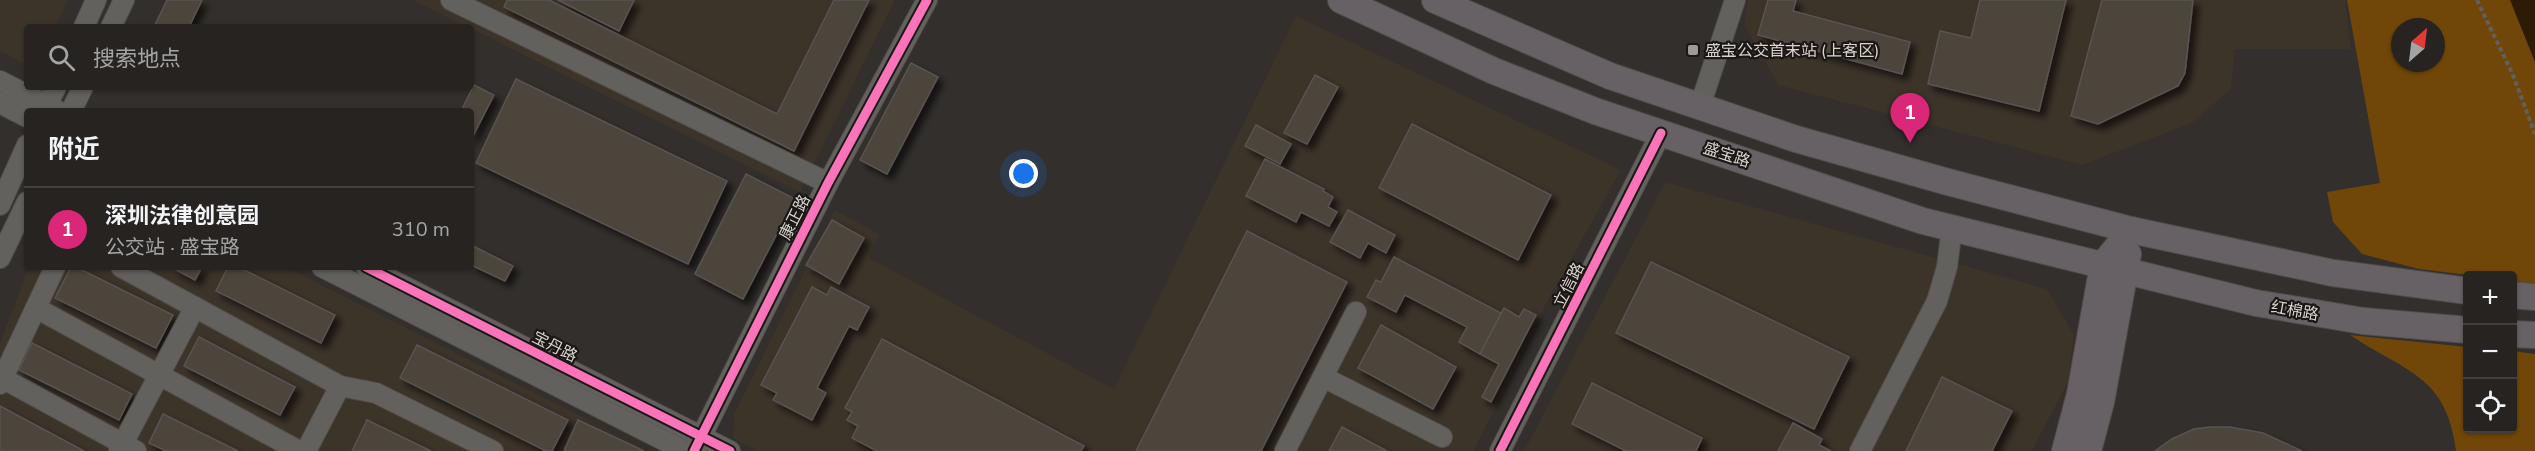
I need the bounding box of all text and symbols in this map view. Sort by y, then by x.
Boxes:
north arrow [2391,18,2445,72]
search box [24,24,474,90]
place label: 盛宝公交首末站 (上客区) [1705,40,1879,62]
icon: search [45,41,78,74]
marker: 盛宝公交首末站 (上客区) [1686,43,1700,57]
text: 搜索地点 [93,44,181,74]
pin: 1 [1890,94,1930,143]
text: 附近 [48,132,100,167]
street label: 盛宝路 [1700,137,1753,173]
your location [1009,159,1038,188]
street label: 康正路 [774,191,816,244]
text: 深圳法律创意园 [105,201,259,231]
text: 1 [62,216,74,243]
text: 310 m [392,216,450,243]
text: 公交站 · 盛宝路 [105,234,240,261]
street label: 立信路 [1548,259,1590,312]
map controls [2463,271,2517,433]
button: + [2463,271,2517,325]
street label: 红棉路 [2269,296,2320,326]
button: − [2463,325,2517,379]
street label: 宝丹路 [528,326,581,368]
button: locate [2463,379,2517,433]

